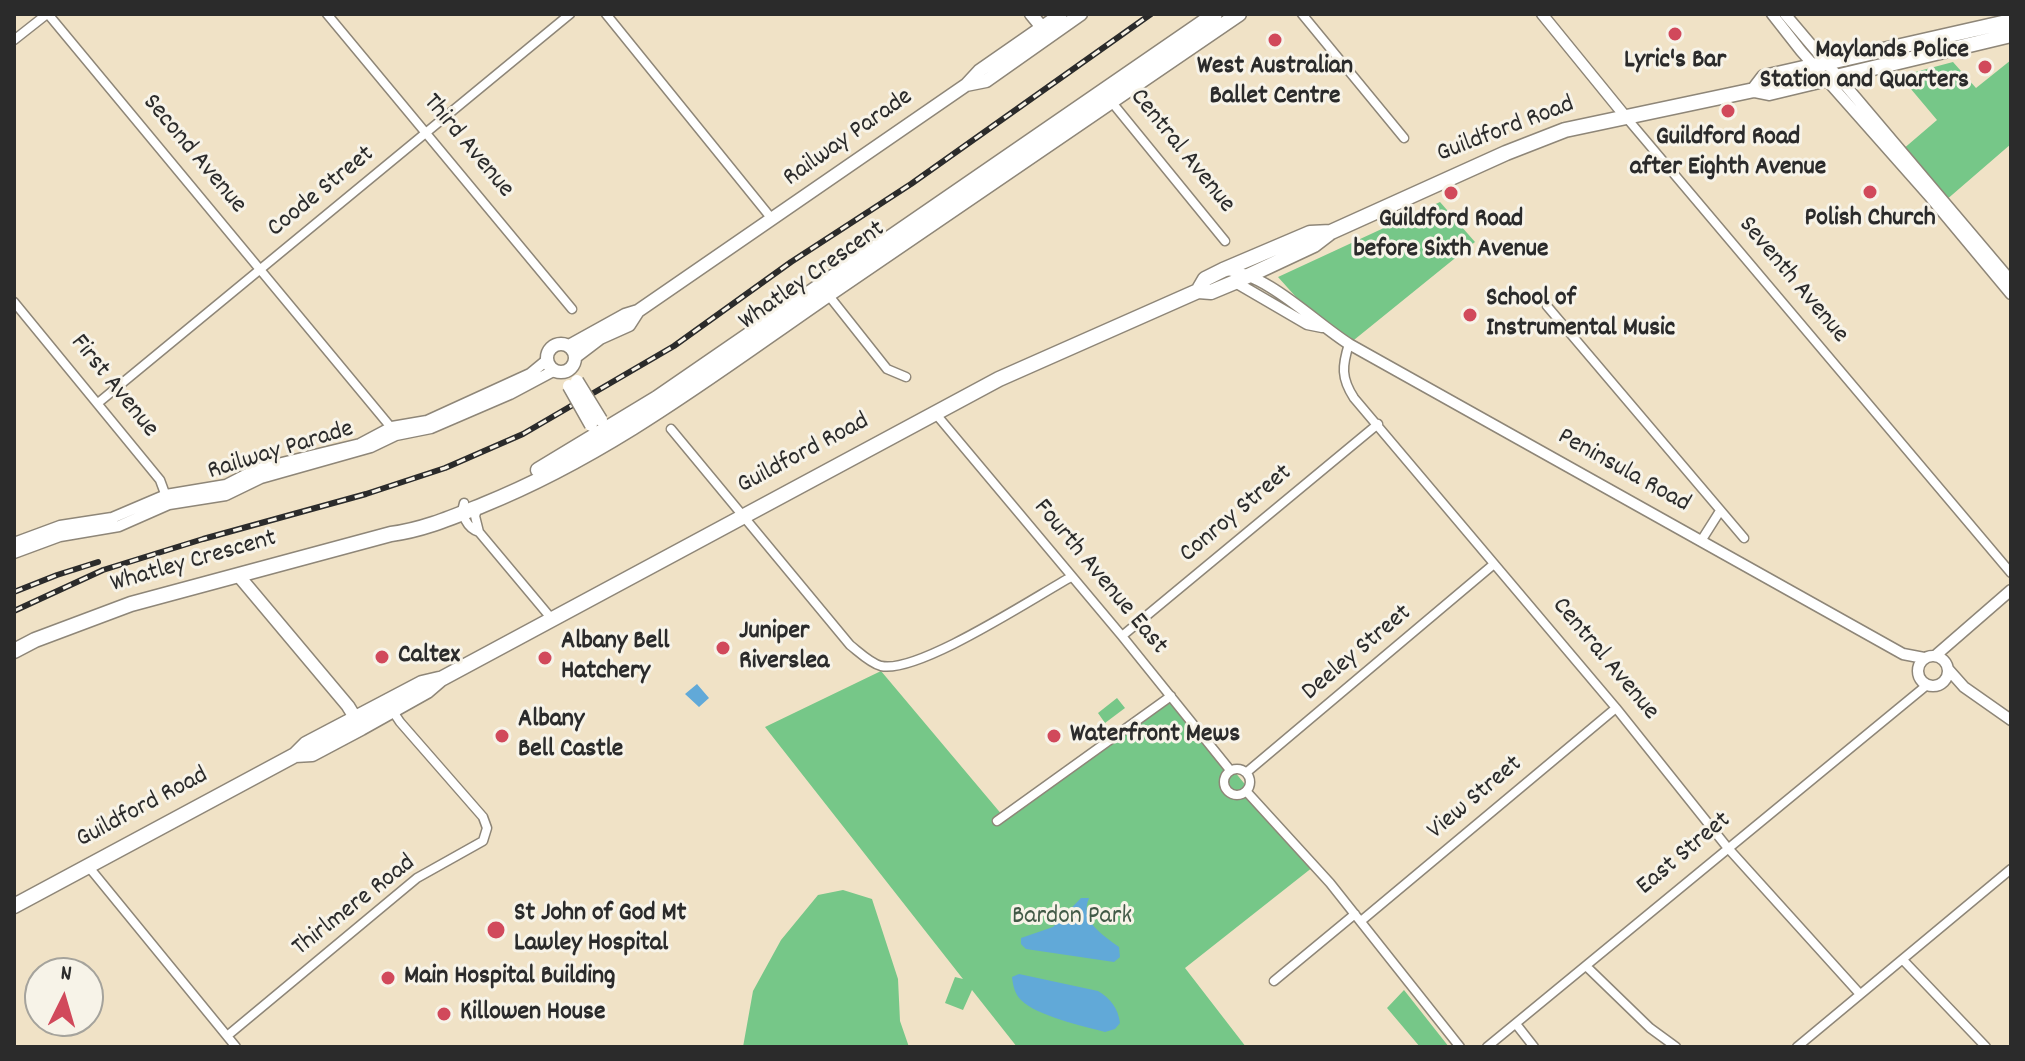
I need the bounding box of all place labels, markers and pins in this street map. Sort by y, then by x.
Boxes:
marker: Lyric's Bar [1666,25,1684,43]
marker: West Australian Ballet Centre [1266,31,1284,49]
place label: Maylands Police Station and Quarters [1760,36,1969,98]
place label: Lyric's Bar [1624,46,1726,78]
place label: West Australian Ballet Centre [1197,52,1353,114]
marker: Maylands Police Station and Quarters [1976,58,1994,76]
marker: Guildford Road after Eighth Avenue [1719,102,1737,120]
place label: Guildford Road after Eighth Avenue [1630,123,1826,184]
marker: Polish Church [1861,183,1879,201]
marker: Guildford Road before Sixth Avenue [1442,184,1460,202]
place label: Polish Church [1804,204,1936,236]
place label: Guildford Road before Sixth Avenue [1354,205,1548,266]
place label: School of Instrumental Music [1486,284,1675,346]
marker: School of Instrumental Music [1461,306,1479,324]
place label: Juniper Riverslea [739,617,829,678]
place label: Albany Bell Hatchery [561,627,669,688]
marker: Juniper Riverslea [714,639,732,657]
place label: Caltex [398,641,460,673]
marker: Caltex [373,648,391,666]
marker: Albany Bell Hatchery [536,649,554,667]
place label: Albany Bell Castle [518,705,623,766]
place label: Waterfront Mews [1070,720,1240,752]
marker: Albany Bell Castle [493,727,511,745]
marker: Waterfront Mews [1045,727,1063,745]
place label: St John of God Mt Lawley Hospital [514,899,686,960]
marker: St John of God Mt Lawley Hospital [485,919,507,941]
place label: Main Hospital Building [404,962,615,994]
marker: Main Hospital Building [379,969,397,987]
place label: Killowen House [460,998,605,1030]
marker: Killowen House [435,1005,453,1023]

